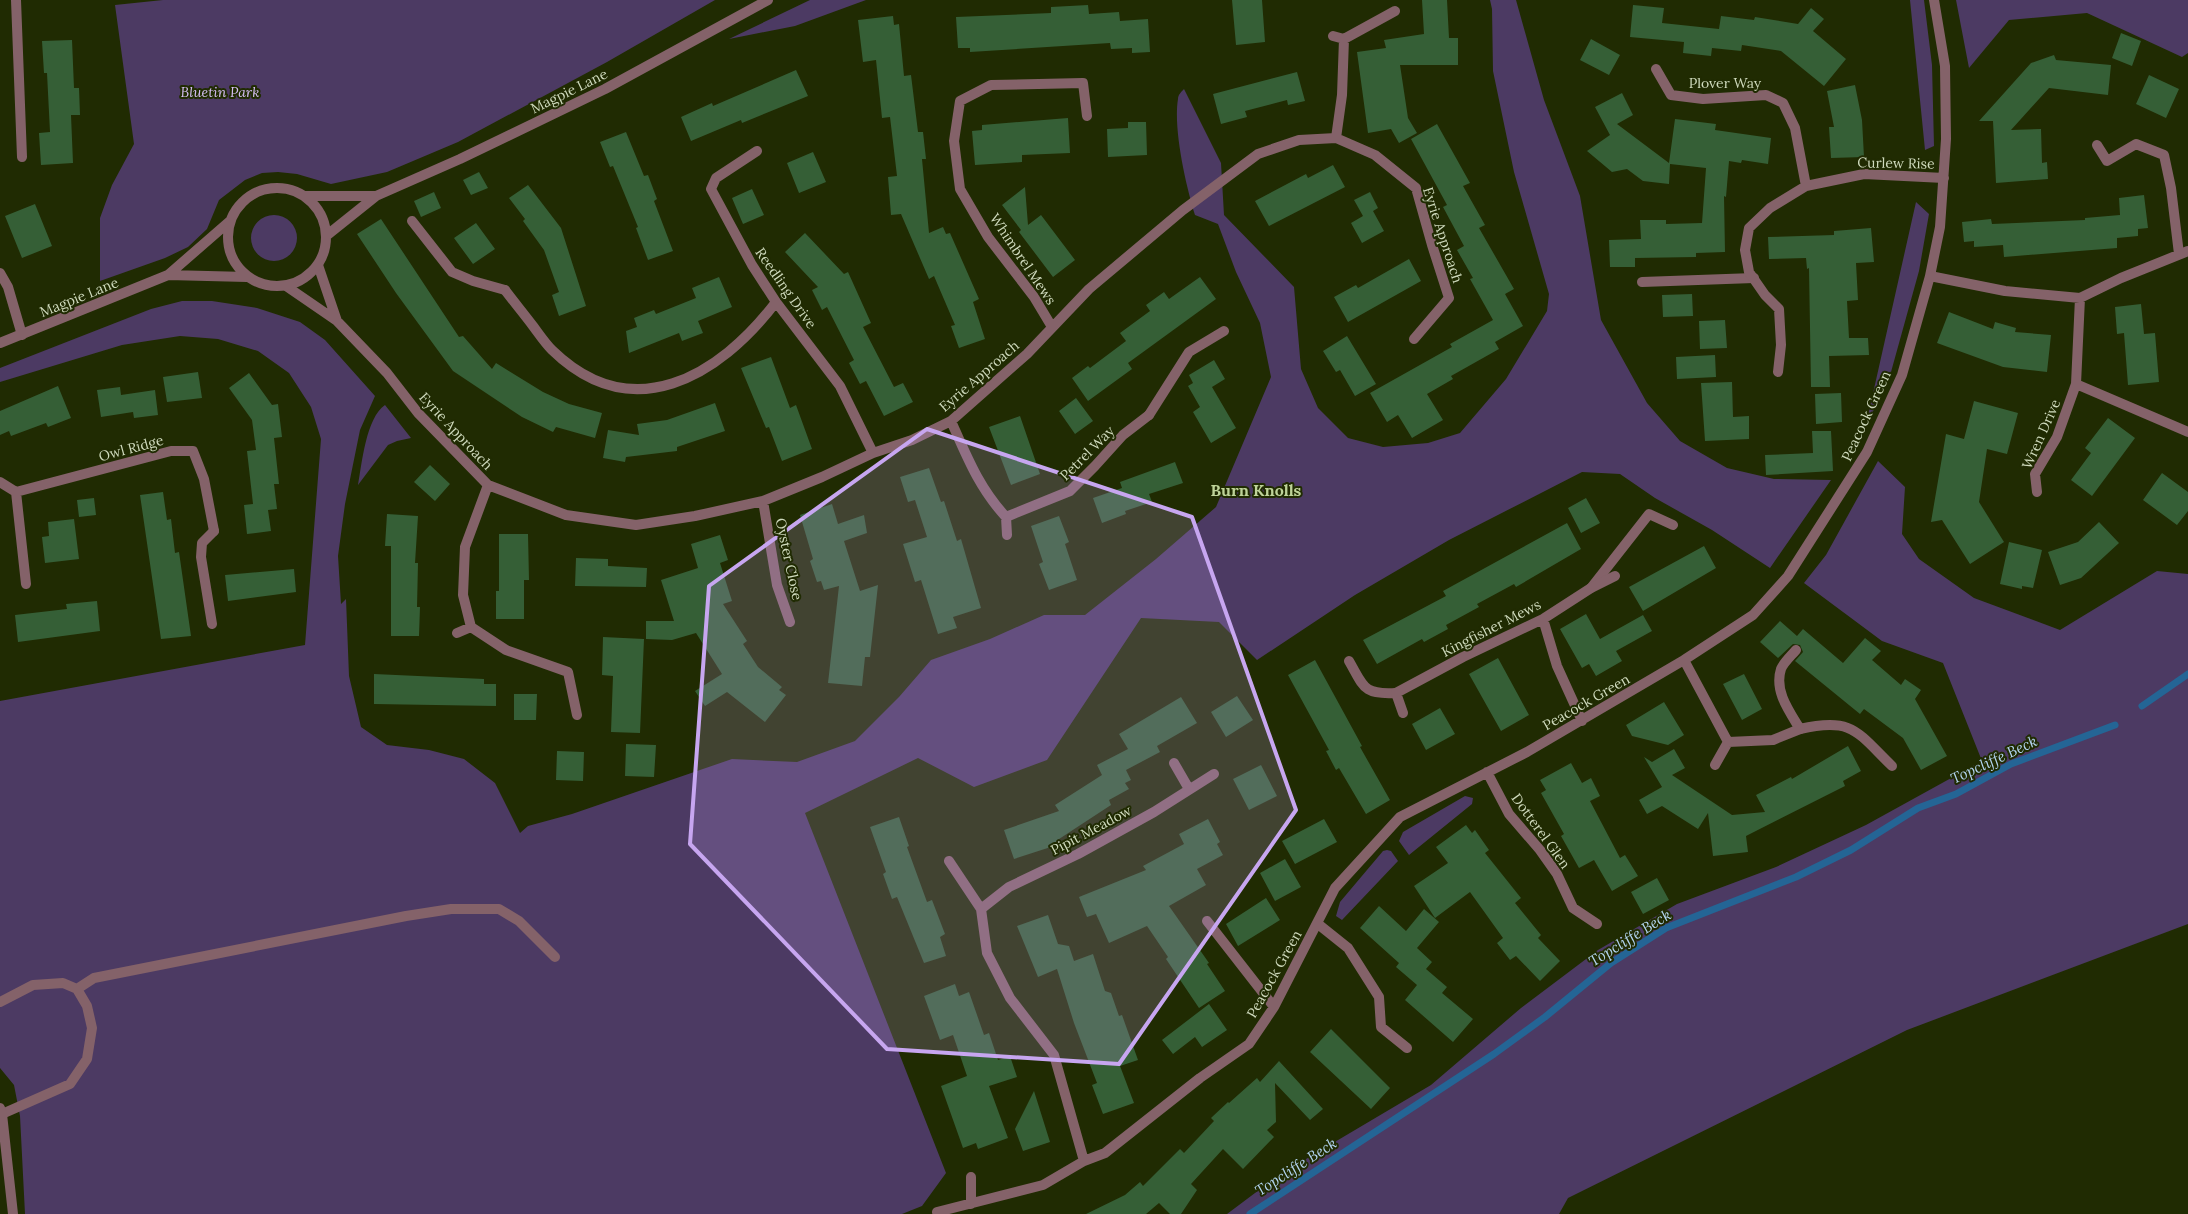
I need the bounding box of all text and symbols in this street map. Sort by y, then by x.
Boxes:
street label: Magpie Lane [528,65,611,117]
street label: Plover Way [1689,74,1762,92]
park label: Bluetin Park [181,83,259,101]
street label: Curlew Rise [1857,153,1935,173]
street label: Eyrie Approach [1419,185,1467,285]
street label: Whimbrel Mews [986,210,1060,308]
street label: Reedling Drive [751,244,821,332]
street label: Magpie Lane [37,273,121,321]
street label: Eyrie Approach [935,336,1023,416]
street label: Peacock Green [1837,368,1895,464]
street label: Eyrie Approach [415,388,497,474]
street label: Wren Drive [2018,396,2064,472]
street label: Petrel Way [1056,421,1119,484]
street label: Owl Ridge [97,431,166,465]
district label: Burn Knolls [1211,480,1302,500]
street label: Oyster Close [772,516,807,602]
street label: Kingfisher Mews [1438,595,1544,661]
street label: Peacock Green [1539,670,1633,734]
water label: Topcliffe Beck [1947,731,2040,788]
street label: Dotterel Glen [1508,790,1575,873]
street label: Pipit Meadow [1047,801,1135,859]
water label: Topcliffe Beck [1585,905,1675,970]
street label: Peacock Green [1242,927,1306,1021]
water label: Topcliffe Beck [1251,1133,1340,1200]

